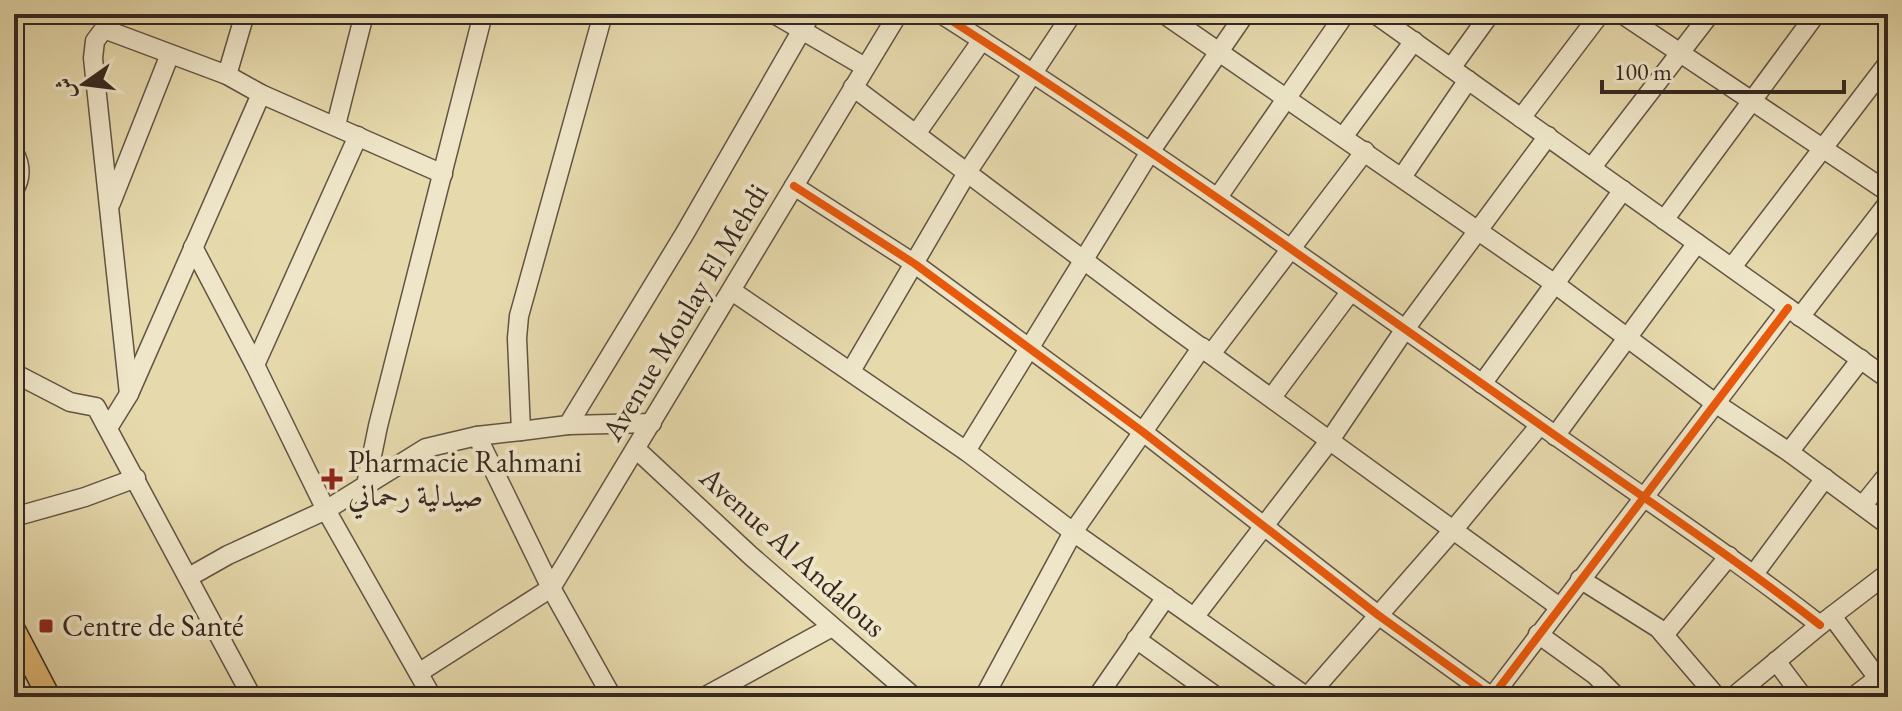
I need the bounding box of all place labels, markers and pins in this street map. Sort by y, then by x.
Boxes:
place label: Pharmacie Rahmani صيدلية رحماني [348,442,582,520]
marker: Pharmacie Rahmani صيدلية رحماني [323,470,341,488]
place label: Centre de Santé [62,606,244,645]
marker: Centre de Santé [37,617,55,635]

